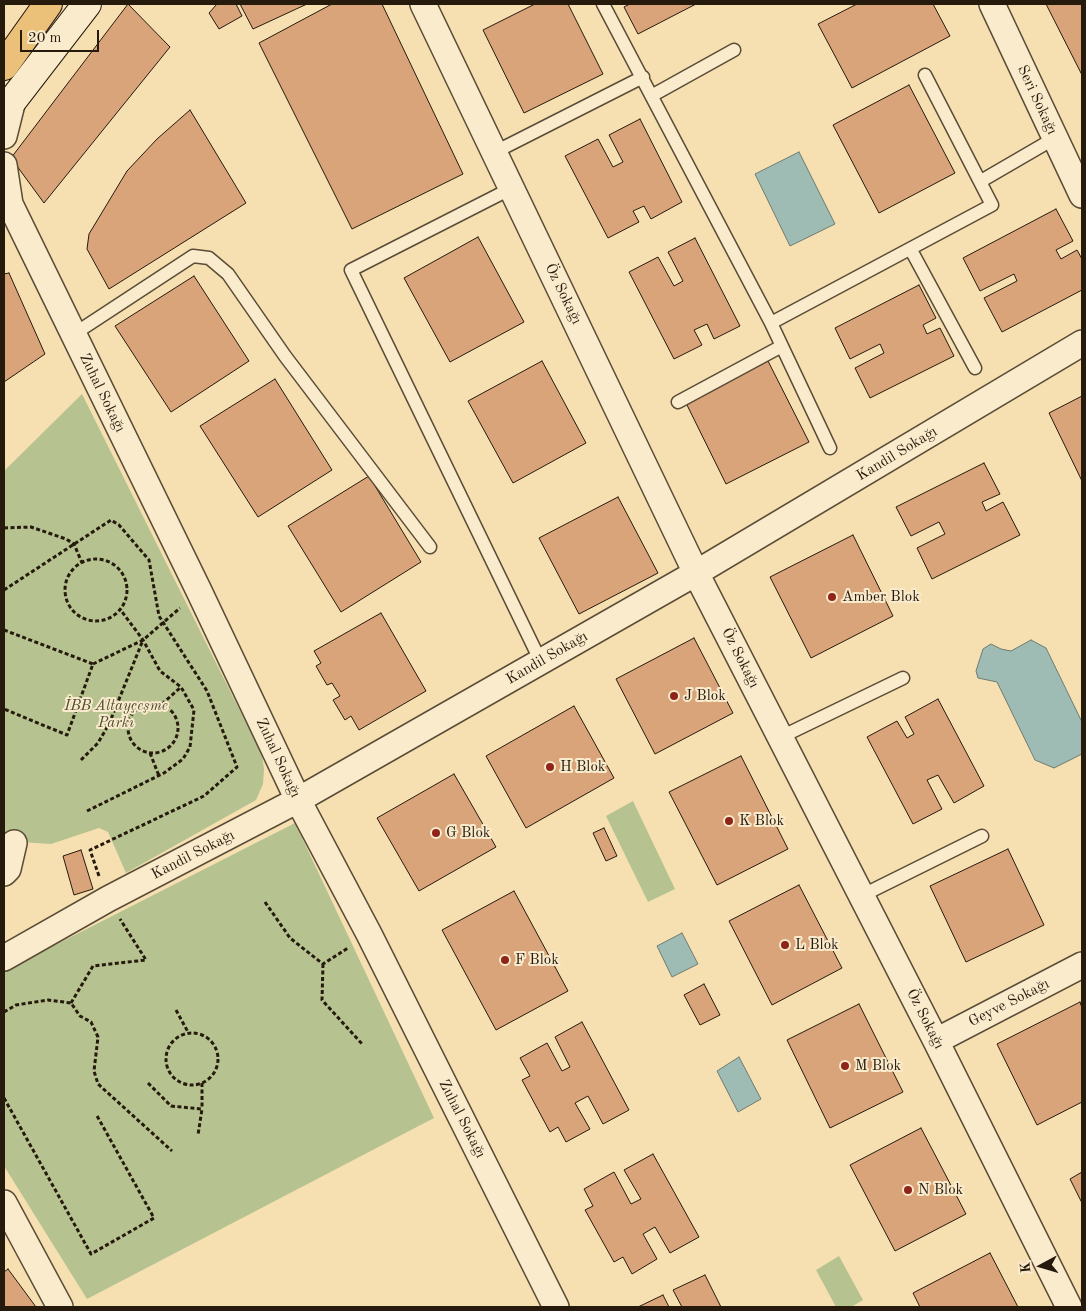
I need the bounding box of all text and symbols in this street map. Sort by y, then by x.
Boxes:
scale bar [22,20,101,52]
text: 20 m [28,31,62,46]
street label: Seri Sokağı [1013,62,1061,138]
street label: Öz Sokağı [541,261,585,327]
street label: Zuhal Sokağı [75,351,129,435]
street label: Kandil Sokağı [853,423,941,485]
place label: Amber Blok [842,588,920,606]
marker: Amber Blok [826,591,838,603]
street label: Öz Sokağı [717,625,763,691]
street label: Kandil Sokağı [503,627,591,689]
place label: J Blok [684,687,726,705]
marker: J Blok [668,690,680,702]
park label: İBB Altayçeşme Parkı [64,697,168,732]
street label: Zuhal Sokağı [252,715,304,801]
place label: H Blok [560,758,606,776]
marker: H Blok [544,761,556,773]
place label: K Blok [739,812,784,830]
marker: K Blok [723,815,735,827]
place label: G Blok [446,824,491,842]
street label: Kandil Sokağı [148,826,238,884]
marker: G Blok [430,827,442,839]
place label: L Blok [795,936,839,954]
marker: L Blok [779,939,791,951]
place label: F Blok [515,951,559,969]
marker: F Blok [499,954,511,966]
street label: Geyve Sokağı [966,975,1052,1031]
street label: Öz Sokağı [902,986,948,1052]
place label: M Blok [855,1057,901,1075]
marker: M Blok [839,1060,851,1072]
street label: Zuhal Sokağı [435,1077,489,1161]
place label: N Blok [918,1181,963,1199]
marker: N Blok [902,1184,914,1196]
north arrow [1016,1241,1066,1291]
text: K [1019,1261,1034,1274]

